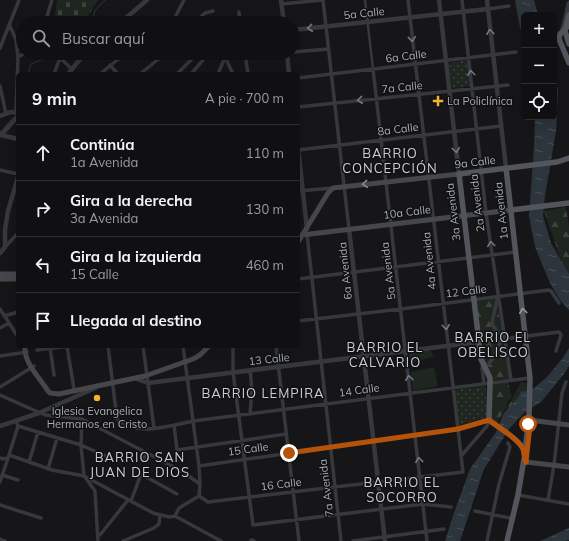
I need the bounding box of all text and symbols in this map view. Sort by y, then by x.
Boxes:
street label: 5a Calle [343,4,385,22]
map controls [521,12,557,120]
button: + [521,12,557,48]
search box [16,16,300,60]
one-way arrow [307,23,313,32]
icon: search [30,27,52,49]
text: Buscar aquí [62,29,144,48]
one-way arrow [486,29,495,35]
one-way arrow [408,36,417,42]
street label: 6a Calle [385,47,427,65]
button: − [521,48,557,84]
one-way arrow [467,70,476,76]
street label: 7a Calle [381,78,423,96]
button: locate [521,84,557,120]
text: 9 min [32,88,77,109]
text: A pie · 700 m [205,90,284,106]
place label: La Policlínica [447,94,513,108]
one-way arrow [357,95,363,104]
marker: La Policlínica [432,95,444,107]
street label: 8a Calle [377,120,419,138]
text: Continúa [70,135,135,154]
icon: ahead [32,142,54,164]
text: 110 m [246,145,284,161]
district label: BARRIO CONCEPCIÓN [342,145,438,176]
one-way arrow [451,147,460,153]
street label: 9a Calle [454,153,496,171]
text: 1a Avenida [70,154,138,170]
street label: 2a Avenida [467,173,487,233]
one-way arrow [362,179,368,188]
street label: 1a Avenida [491,181,511,241]
street label: 3a Avenida [443,182,463,242]
text: Gira a la derecha [70,191,192,210]
icon: right [32,198,54,220]
text: 130 m [246,201,284,217]
street label: 10a Calle [382,202,432,222]
text: 3a Avenida [70,210,138,226]
street label: 4a Avenida [419,231,439,291]
street label: 6a Avenida [335,241,355,301]
street label: 5a Avenida [378,241,398,301]
one-way arrow [487,241,496,247]
text: Gira a la izquierda [70,247,201,266]
icon: left [32,254,54,276]
text: 460 m [246,257,284,273]
text: 15 Calle [70,266,119,282]
street label: 12 Calle [445,282,487,300]
one-way arrow [519,308,528,314]
icon: arrive [32,310,54,332]
text: Llegada al destino [70,311,202,330]
one-way arrow [441,324,450,330]
district label: BARRIO EL OBELISCO [455,329,531,360]
district label: BARRIO EL CALVARIO [347,339,423,370]
street label: 13 Calle [248,350,290,368]
one-way arrow [405,375,414,381]
street label: 14 Calle [338,380,380,400]
district label: BARRIO LEMPIRA [201,385,325,401]
marker: Iglesia Evangelica Hermanos en Cristo [92,393,102,403]
place label: Iglesia Evangelica Hermanos en Cristo [47,404,147,431]
route start [519,415,537,433]
street label: 15 Calle [227,439,269,459]
route end [280,444,298,462]
district label: BARRIO SAN JUAN DE DIOS [90,449,190,480]
one-way arrow [415,457,424,464]
street label: 7a Avenida [316,458,336,518]
district label: BARRIO EL SOCORRO [364,474,440,505]
street label: 16 Calle [260,475,302,493]

